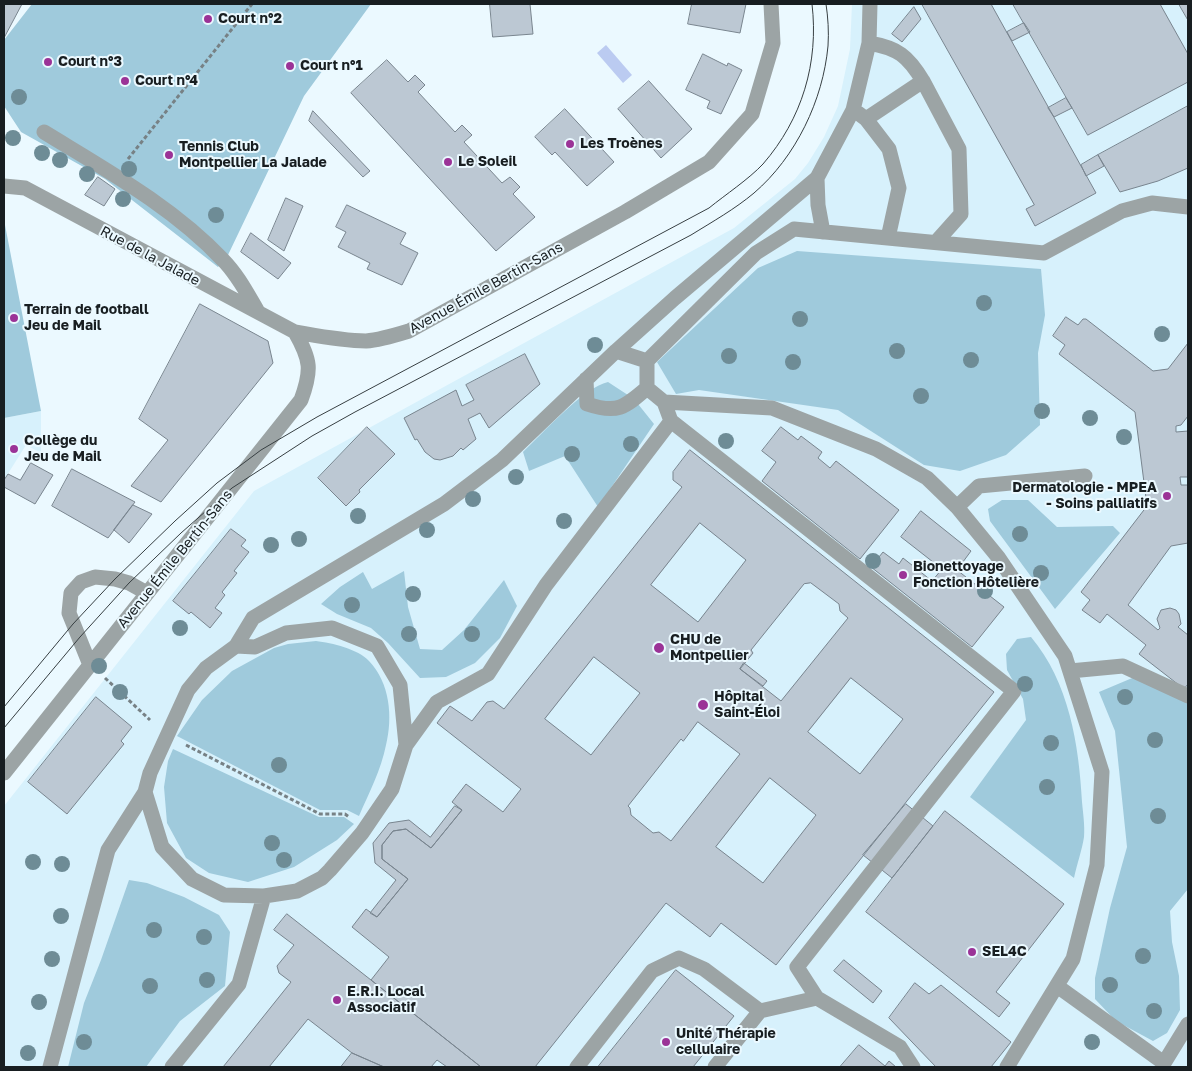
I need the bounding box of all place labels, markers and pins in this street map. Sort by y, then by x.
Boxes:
place label: Court n°2 [218,11,282,27]
marker: Court n°2 [202,13,214,25]
place label: Court n°3 [58,54,122,70]
marker: Court n°3 [42,56,54,68]
place label: Court n°1 [300,58,363,74]
marker: Court n°1 [284,60,296,72]
place label: Court n°4 [135,73,198,89]
marker: Court n°4 [119,75,131,87]
place label: Les Troènes [580,136,663,152]
marker: Les Troènes [564,138,576,150]
place label: Tennis Club Montpellier La Jalade [179,139,327,172]
marker: Tennis Club Montpellier La Jalade [163,149,175,161]
place label: Le Soleil [458,154,517,170]
marker: Le Soleil [442,156,454,168]
place label: Terrain de football Jeu de Mail [24,302,149,334]
marker: Terrain de football Jeu de Mail [8,312,20,324]
place label: Collège du Jeu de Mail [24,433,102,466]
marker: Collège du Jeu de Mail [8,443,20,455]
place label: Dermatologie - MPEA - Soins palliatifs [1012,480,1157,512]
marker: Dermatologie - MPEA - Soins palliatifs [1161,490,1173,502]
place label: Bionettoyage Fonction Hôtelière [913,559,1039,592]
marker: Bionettoyage Fonction Hôtelière [897,569,909,581]
place label: CHU de Montpellier [670,632,749,664]
marker: CHU de Montpellier [652,641,666,655]
place label: Hôpital Saint-Éloi [714,689,780,722]
marker: Hôpital Saint-Éloi [696,698,710,712]
place label: SEL4C [982,944,1027,960]
marker: SEL4C [966,946,978,958]
place label: E.R.I. Local Associatif [347,984,424,1016]
marker: E.R.I. Local Associatif [331,994,343,1006]
place label: Unité Thérapie cellulaire [676,1026,776,1058]
marker: Unité Thérapie cellulaire [660,1036,672,1048]

